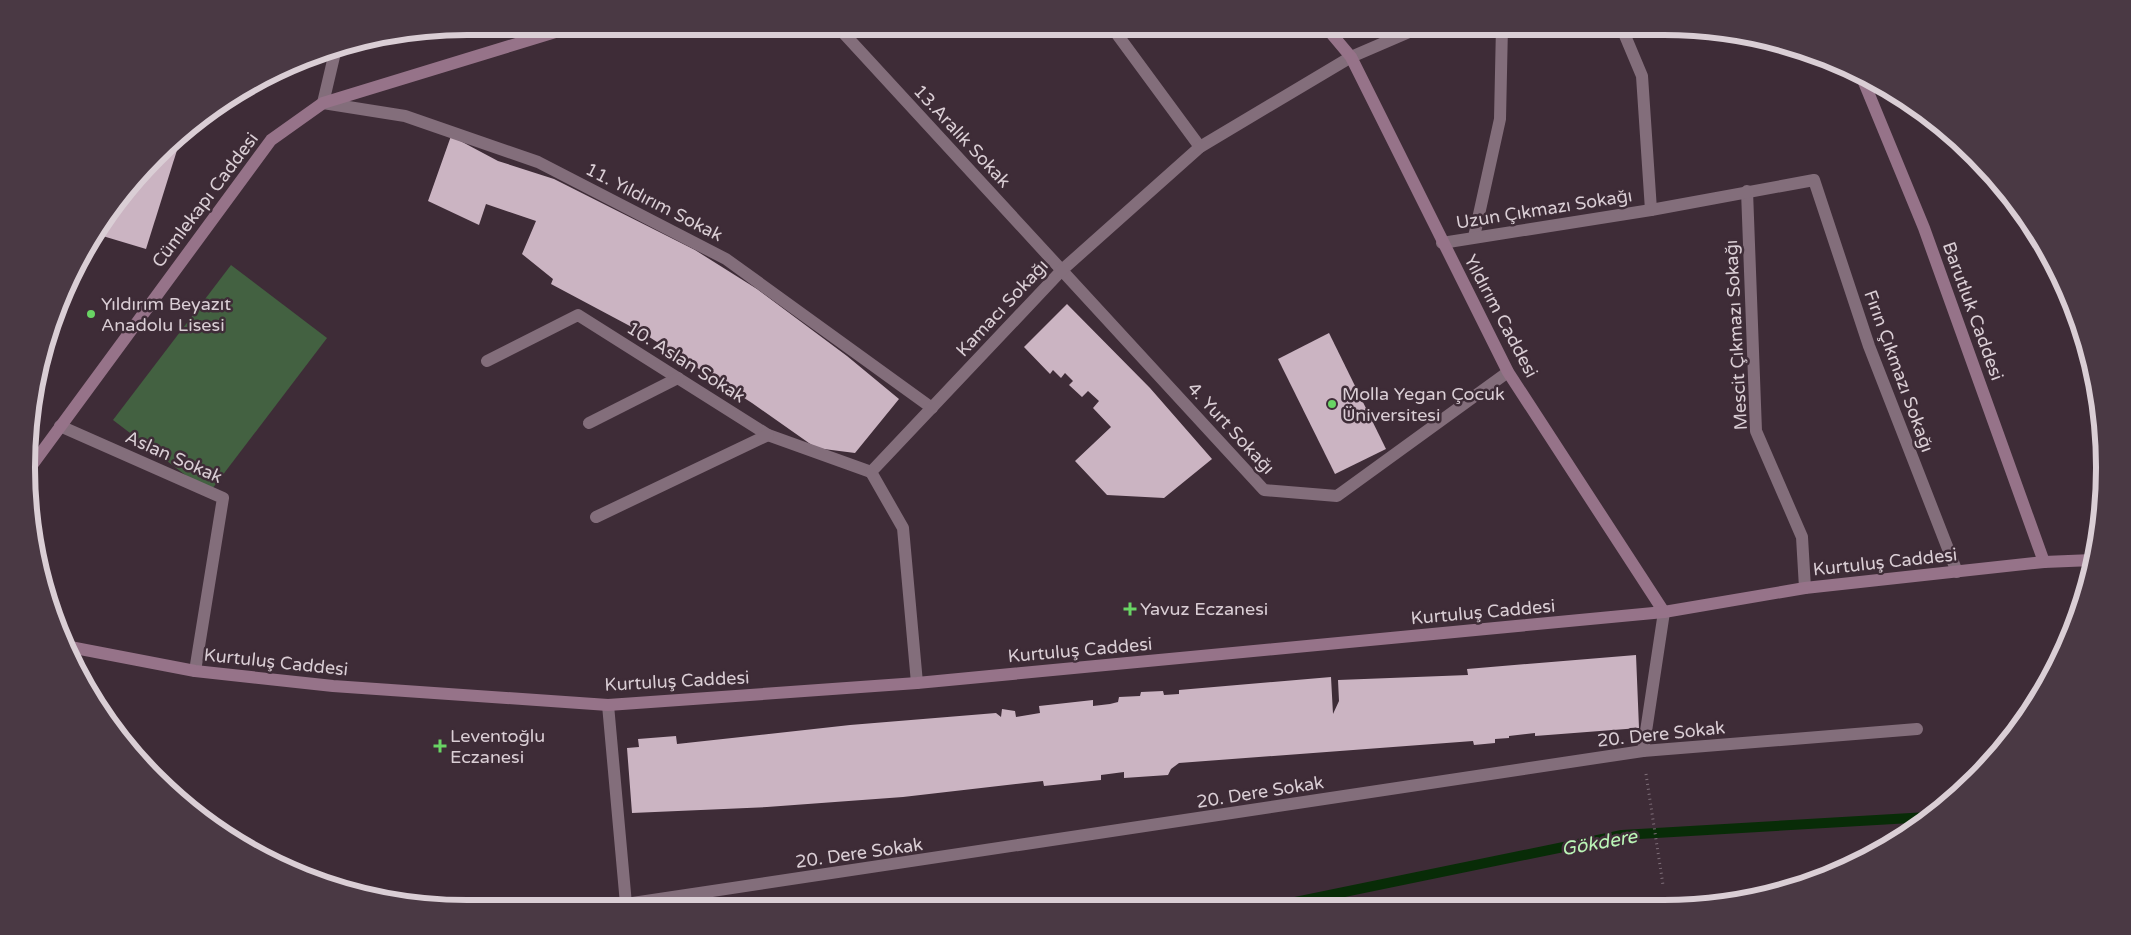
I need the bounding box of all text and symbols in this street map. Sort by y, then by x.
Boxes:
street label: 13.Aralık Sokak [909,80,1015,192]
street label: Cümlekapı Caddesi [147,128,263,272]
street label: 11. Yıldırım Sokak [582,158,727,246]
street label: Uzun Çıkmazı Sokağı [1454,184,1634,234]
street label: Mescit Çıkmazı Sokağı [1720,239,1752,431]
street label: Barutluk Caddesi [1938,239,2008,383]
street label: Yıldırım Caddesi [1459,251,1543,381]
street label: Kamacı Sokağı [951,255,1053,361]
street label: Fırın Çıkmazı Sokağı [1859,287,1939,455]
place label: Yıldırım Beyazıt Anadolu Lisesi [101,293,231,336]
marker: Yıldırım Beyazıt Anadolu Lisesi [85,308,97,320]
street label: 10. Aslan Sokak [623,317,750,407]
street label: 4. Yurt Sokağı [1183,377,1279,479]
place label: Molla Yegan Çocuk Üniversitesi [1342,383,1505,426]
marker: Molla Yegan Çocuk Üniversitesi [1326,398,1338,410]
street label: Aslan Sokak [122,426,226,488]
street label: Kurtuluş Caddesi [1812,543,1958,581]
street label: Kurtuluş Caddesi [1410,595,1556,629]
place label: Yavuz Eczanesi [1140,598,1268,620]
marker: Yavuz Eczanesi [1124,603,1136,615]
street label: Kurtuluş Caddesi [1007,633,1153,667]
street label: Kurtuluş Caddesi [203,643,349,681]
street label: Kurtuluş Caddesi [604,666,750,696]
street label: 20. Dere Sokak [1596,716,1726,752]
place label: Leventoğlu Eczanesi [450,725,545,768]
marker: Leventoğlu Eczanesi [434,740,446,752]
street label: 20. Dere Sokak [1195,771,1325,813]
water label: Gökdere [1560,825,1640,860]
street label: 20. Dere Sokak [794,833,924,873]

